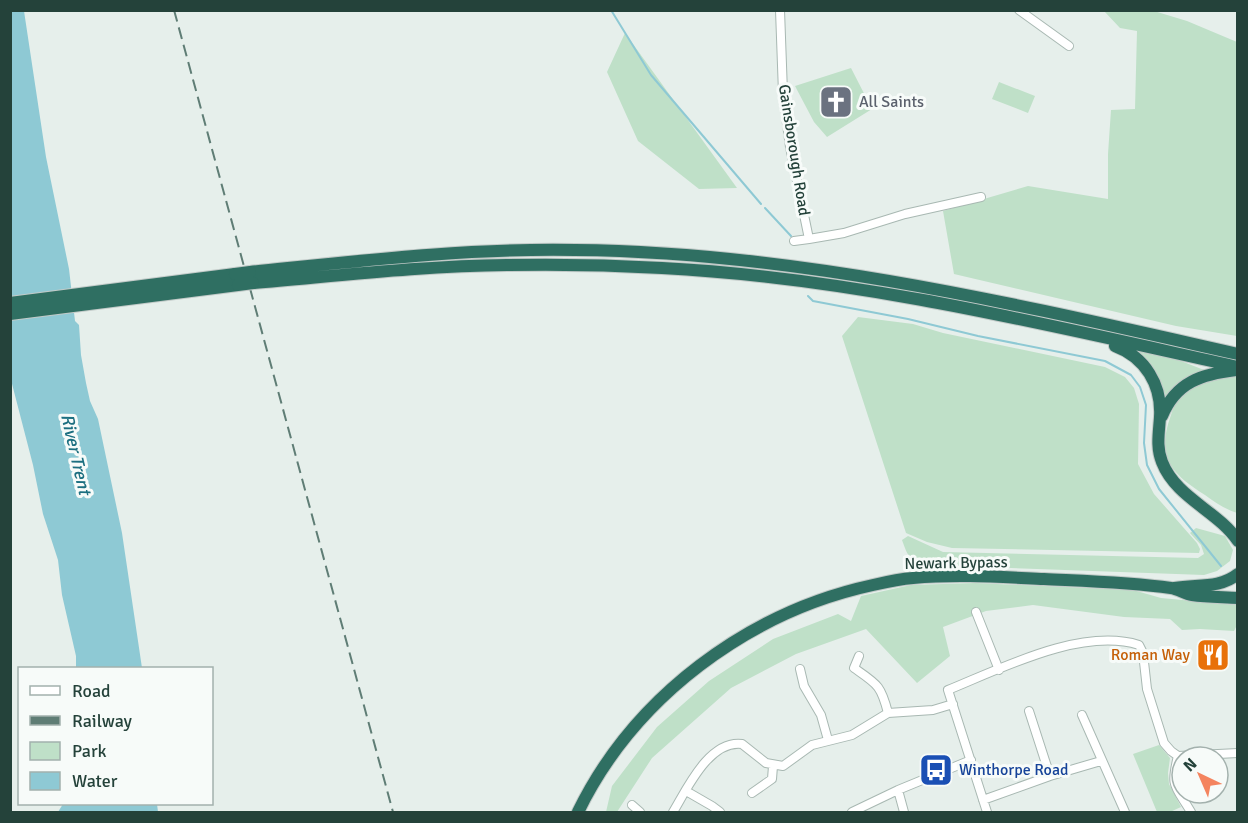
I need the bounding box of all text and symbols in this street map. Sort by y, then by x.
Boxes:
street label: Gainsborough Road [774,83,814,217]
church icon: All Saints [818,84,854,120]
place label: All Saints [859,92,924,112]
water label: River Trent [56,411,97,499]
street label: Newark Bypass [904,552,1008,574]
restaurant icon: Roman Way [1195,637,1231,673]
place label: Roman Way [1111,645,1191,665]
legend [18,667,213,805]
text: Road [72,680,111,702]
text: Railway [72,710,133,732]
text: Park [72,740,107,762]
north arrow [1170,745,1230,805]
bus stop icon: Winthorpe Road [918,752,954,788]
text: N [1179,754,1201,776]
place label: Winthorpe Road [959,760,1068,780]
text: Water [72,770,118,792]

